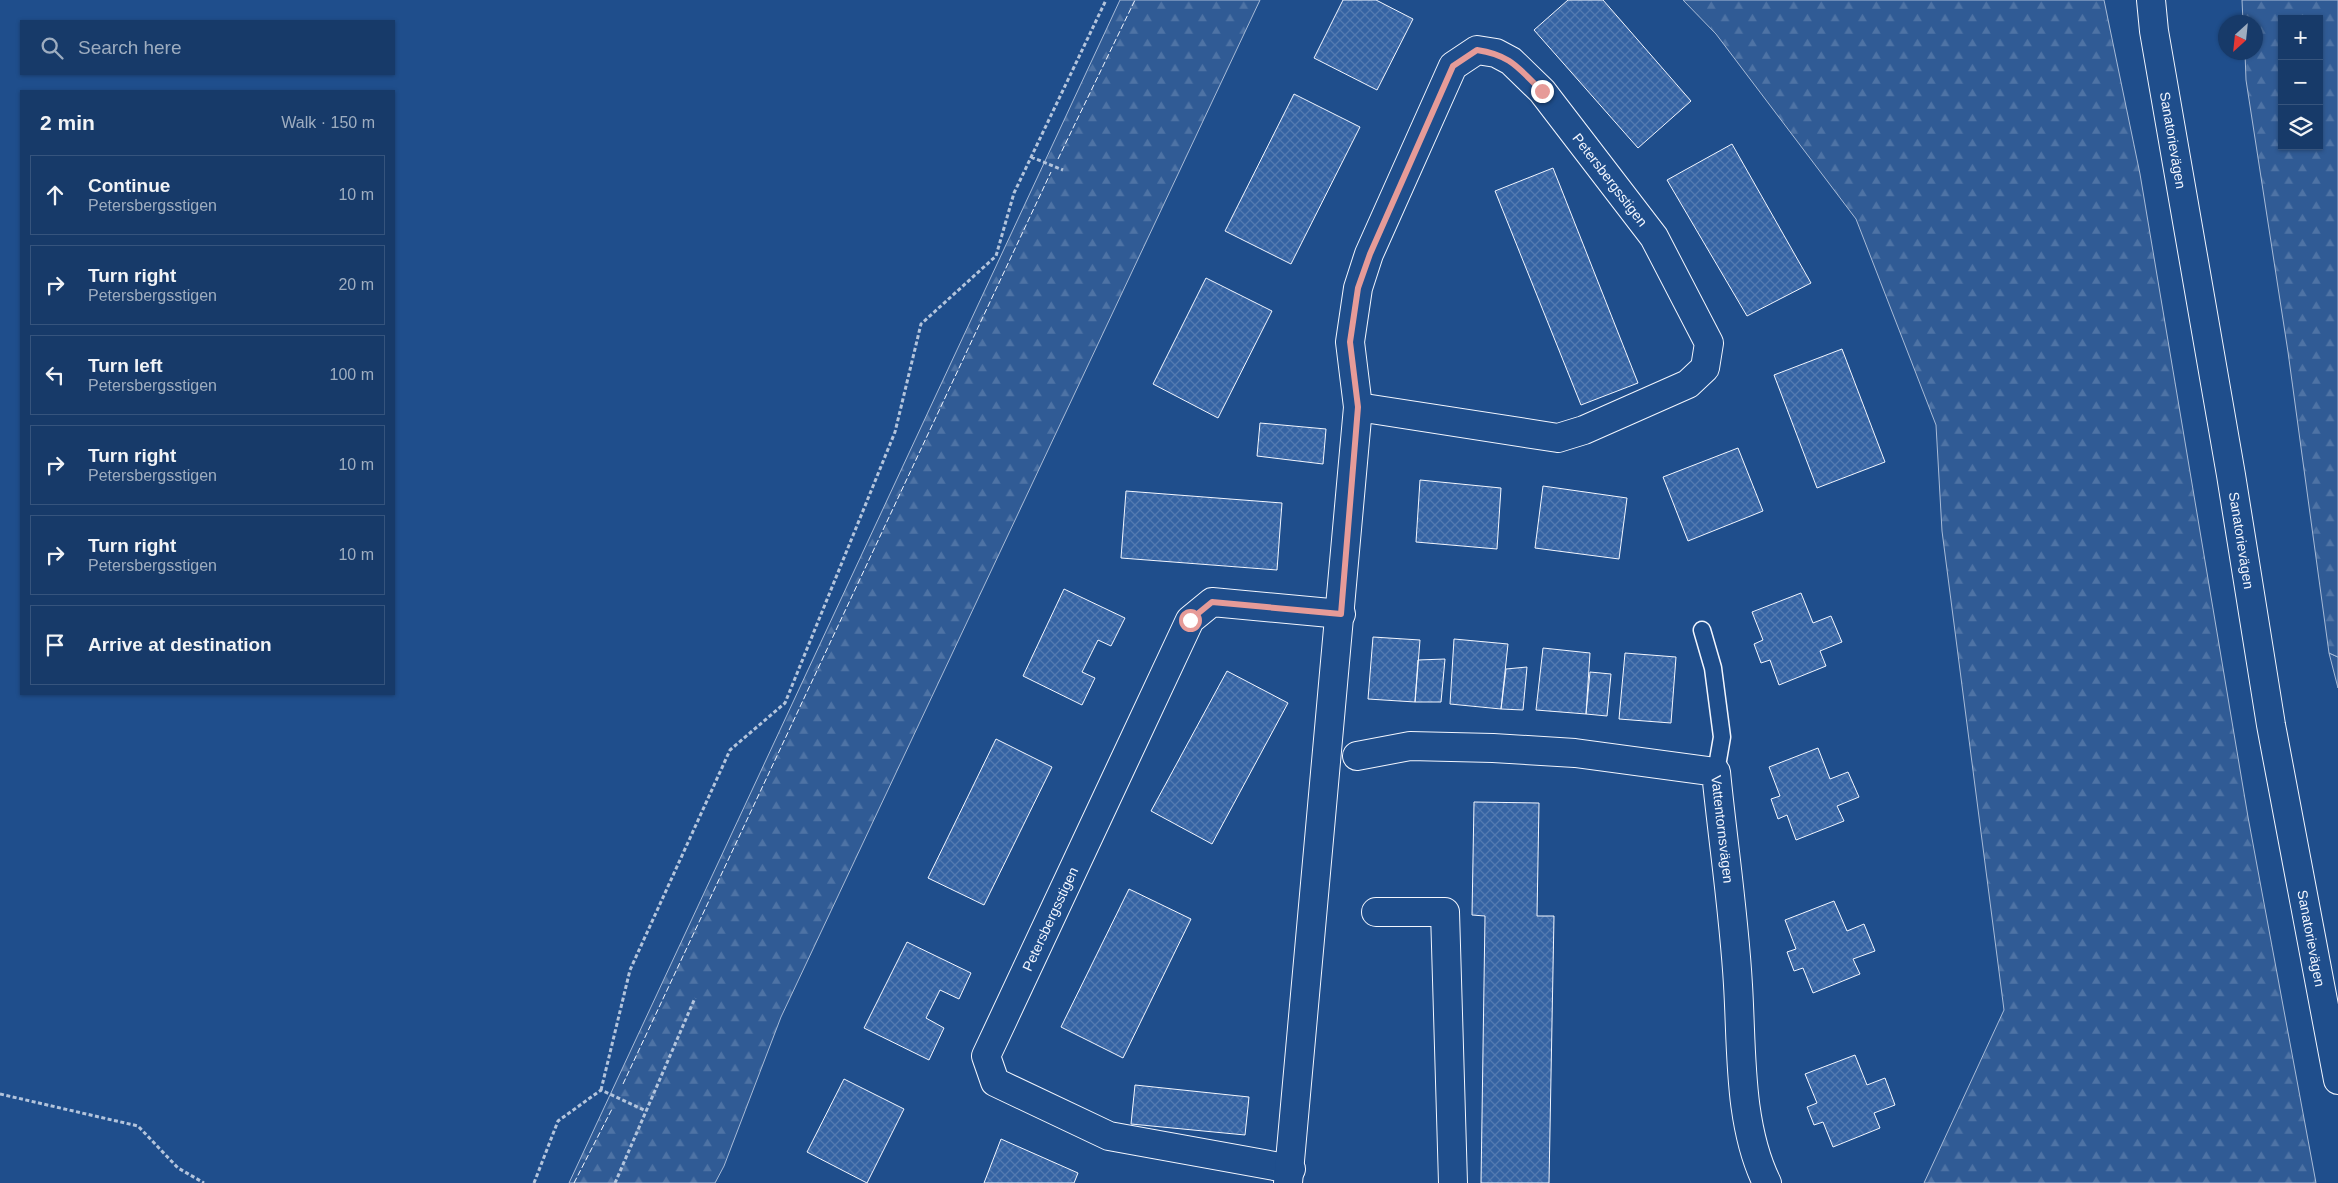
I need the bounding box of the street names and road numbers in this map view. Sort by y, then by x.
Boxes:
street label: Sanatorievägen [2157,90,2189,190]
street label: Petersbergsstigen [1569,130,1651,229]
street label: Sanatorievägen [2226,491,2257,590]
street label: Vattentornsvägen [1708,774,1737,884]
street label: Petersbergsstigen [1019,864,1081,973]
street label: Sanatorievägen [2294,889,2328,988]

